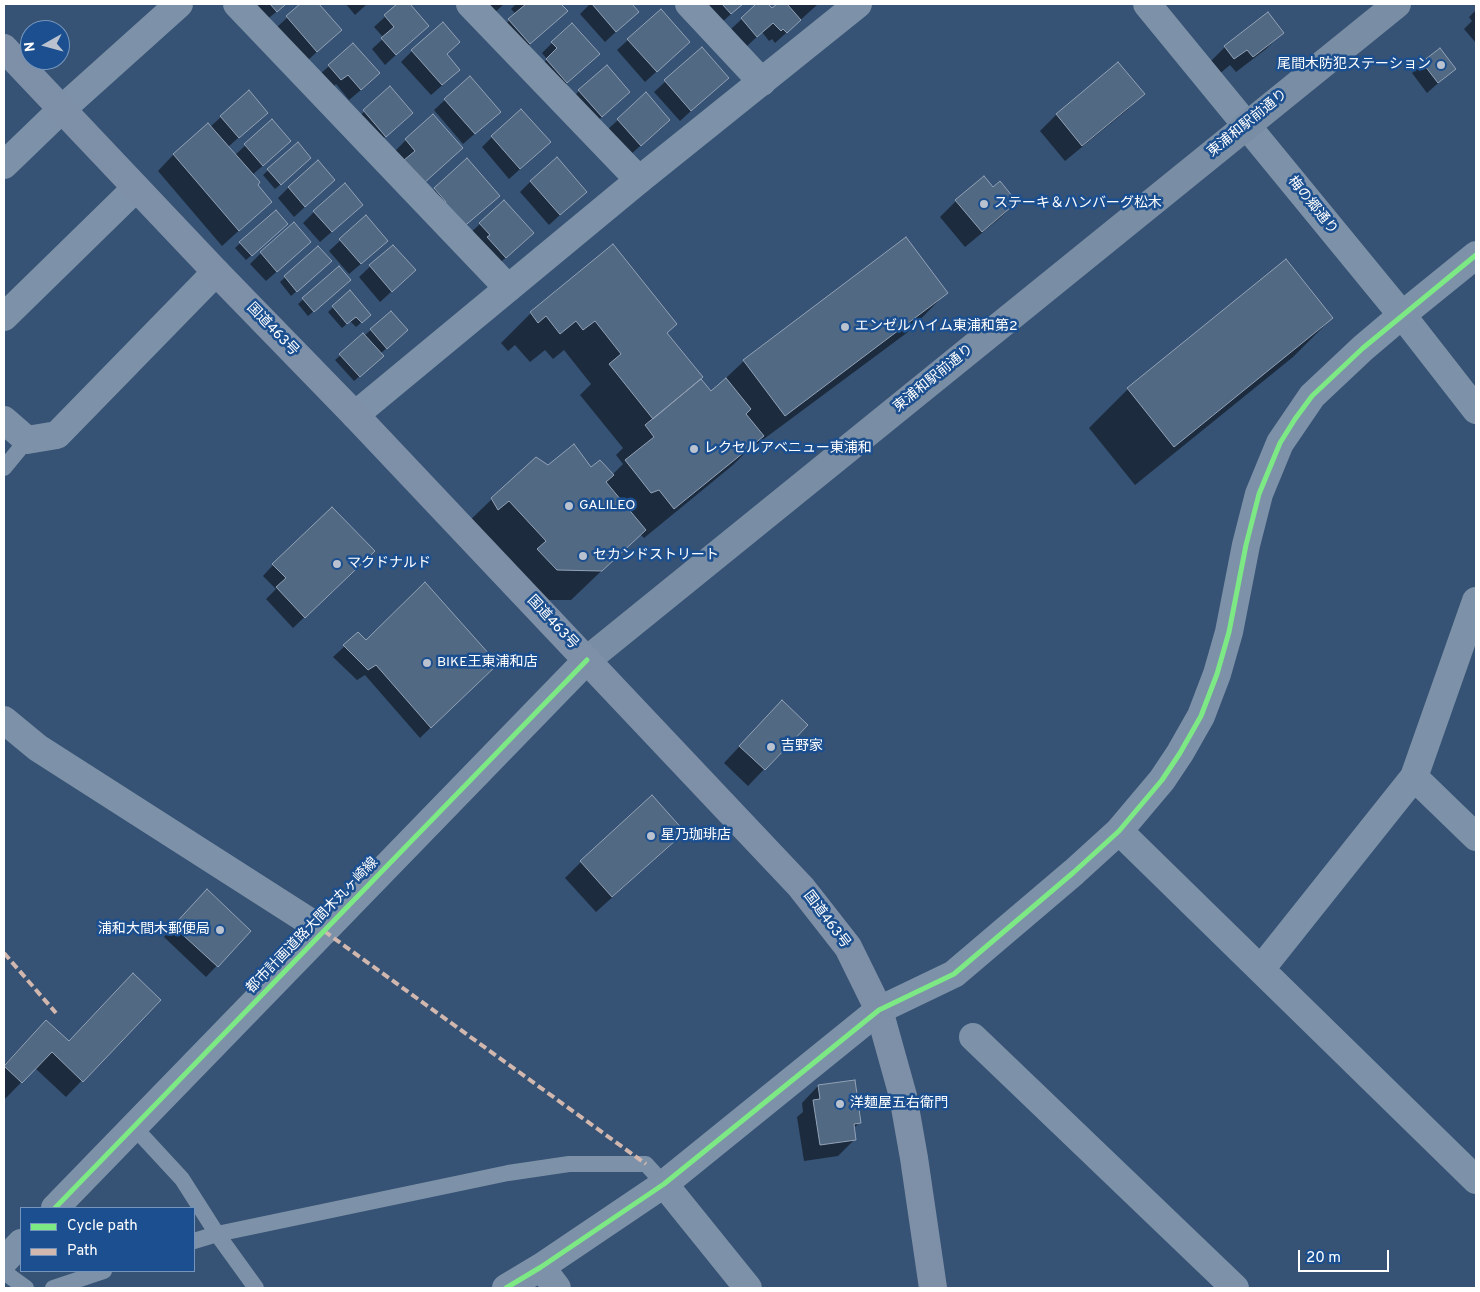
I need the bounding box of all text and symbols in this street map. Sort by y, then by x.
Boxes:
north arrow [20,20,70,70]
text: N [22,41,40,53]
place label: 尾間木防犯ステーション [1277,57,1431,73]
marker: 尾間木防犯ステーション [1435,59,1447,71]
street label: 東浦和駅前通り [1205,87,1291,161]
street label: 梅の郷通り [1283,174,1341,238]
place label: ステーキ＆ハンバーグ松木 [994,196,1162,212]
marker: ステーキ＆ハンバーグ松木 [978,198,990,210]
street label: 国道463号 [243,300,301,360]
place label: エンゼルハイム東浦和第2 [855,319,1018,335]
marker: エンゼルハイム東浦和第2 [839,321,851,333]
street label: 東浦和駅前通り [891,342,977,416]
place label: レクセルアベニュー東浦和 [704,441,872,457]
marker: レクセルアベニュー東浦和 [688,443,700,455]
place label: GALILEO [579,498,636,514]
marker: GALILEO [563,500,575,512]
place label: セカンドストリート [593,548,719,564]
marker: セカンドストリート [577,550,589,562]
place label: マクドナルド [347,556,431,572]
marker: マクドナルド [331,558,343,570]
street label: 国道463号 [523,593,581,653]
place label: BIKE王東浦和店 [437,655,538,671]
marker: BIKE王東浦和店 [421,657,433,669]
place label: 吉野家 [781,739,823,755]
marker: 吉野家 [765,741,777,753]
place label: 星乃珈琲店 [661,828,731,844]
marker: 星乃珈琲店 [645,830,657,842]
street label: 都市計画道路大間木丸ヶ崎線 [244,855,382,997]
street label: 国道463号 [799,888,853,952]
place label: 浦和大間木郵便局 [98,922,210,938]
marker: 浦和大間木郵便局 [214,924,226,936]
place label: 洋麺屋五右衛門 [850,1096,948,1112]
marker: 洋麺屋五右衛門 [834,1098,846,1110]
legend [20,1207,195,1272]
text: Cycle path [67,1217,138,1236]
scale bar [1300,1240,1391,1272]
text: Path [67,1242,98,1261]
text: 20 m [1306,1249,1341,1268]

